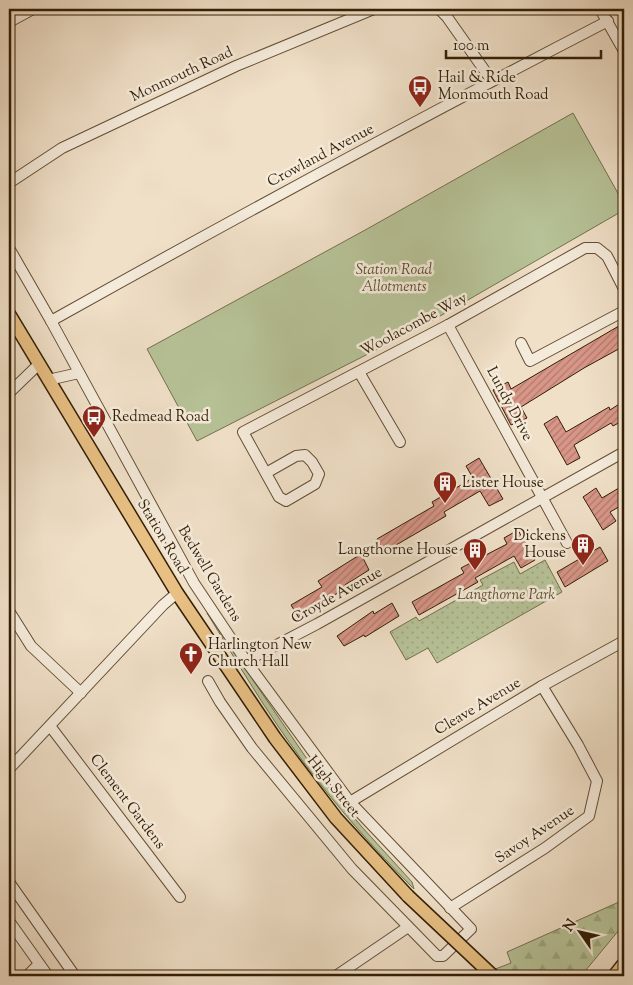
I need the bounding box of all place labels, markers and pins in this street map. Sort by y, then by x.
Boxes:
place label: Hail & Ride Monmouth Road [438,68,549,106]
bus stop icon: Hail & Ride Monmouth Road [407,74,433,108]
bus stop icon: Redmead Road [81,404,107,438]
place label: Redmead Road [112,407,210,428]
building icon: Lister House [432,470,458,504]
place label: Lister House [462,473,544,494]
place label: Dickens House [514,526,566,564]
building icon: Dickens House [570,532,596,566]
building icon: Langthorne House [462,537,488,571]
place label: Langthorne House [338,540,458,561]
place label: Harlington New Church Hall [208,635,312,673]
church icon: Harlington New Church Hall [178,641,204,675]

